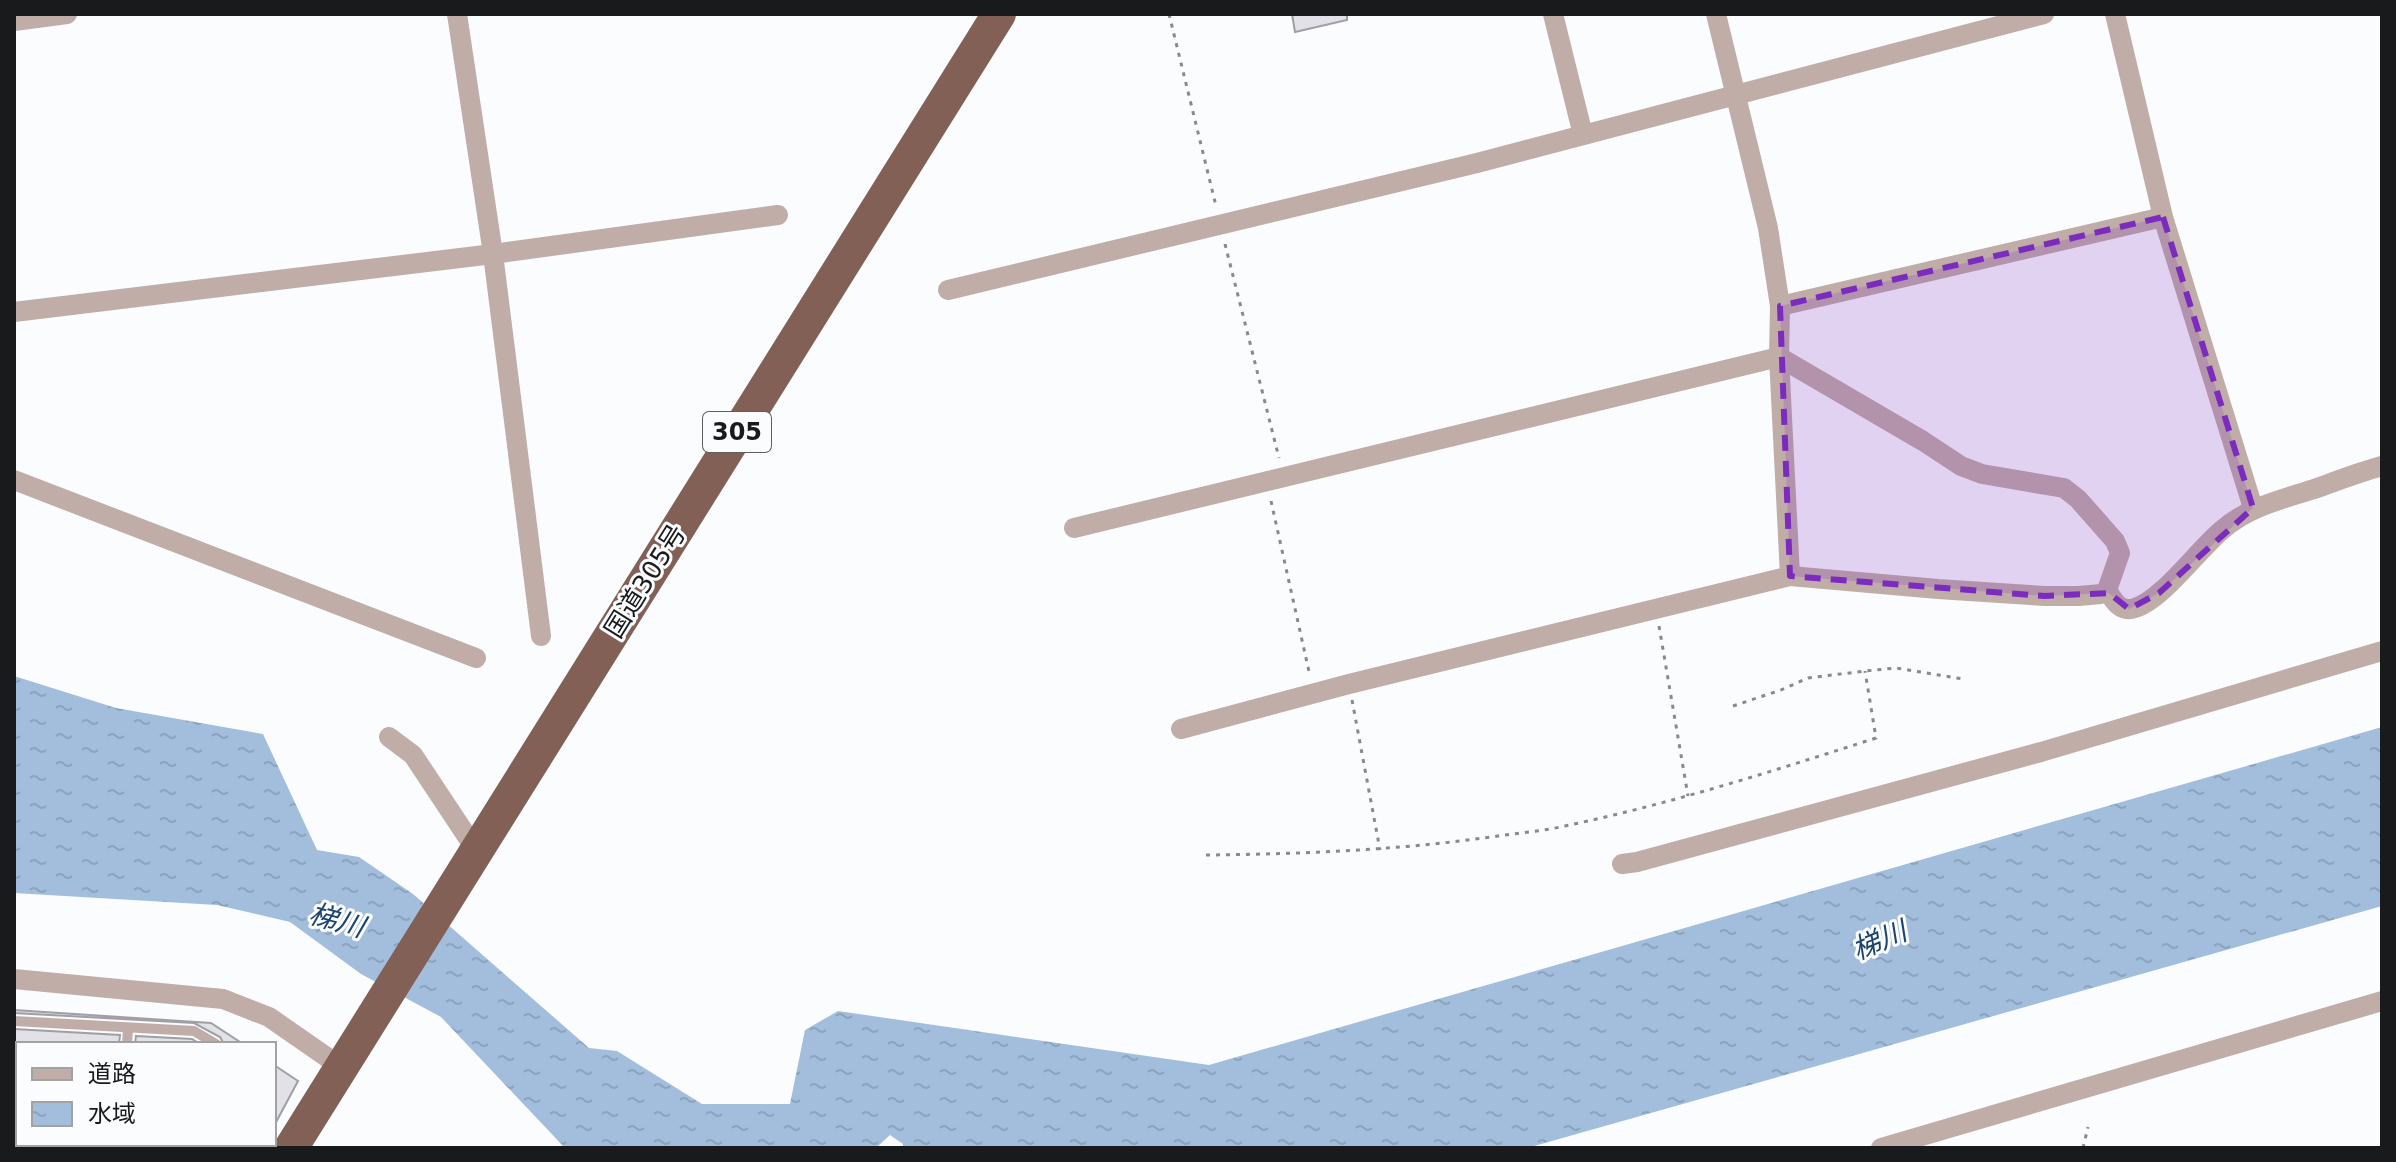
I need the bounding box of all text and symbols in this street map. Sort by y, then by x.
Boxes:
road number: 305 [703,412,771,452]
street label: 国道305号 [598,519,692,643]
water label: 梯川 [305,897,371,945]
water label: 梯川 [1847,913,1914,967]
legend [16,1042,276,1146]
text: 道路 [88,1060,136,1088]
text: 水域 [88,1100,136,1128]

